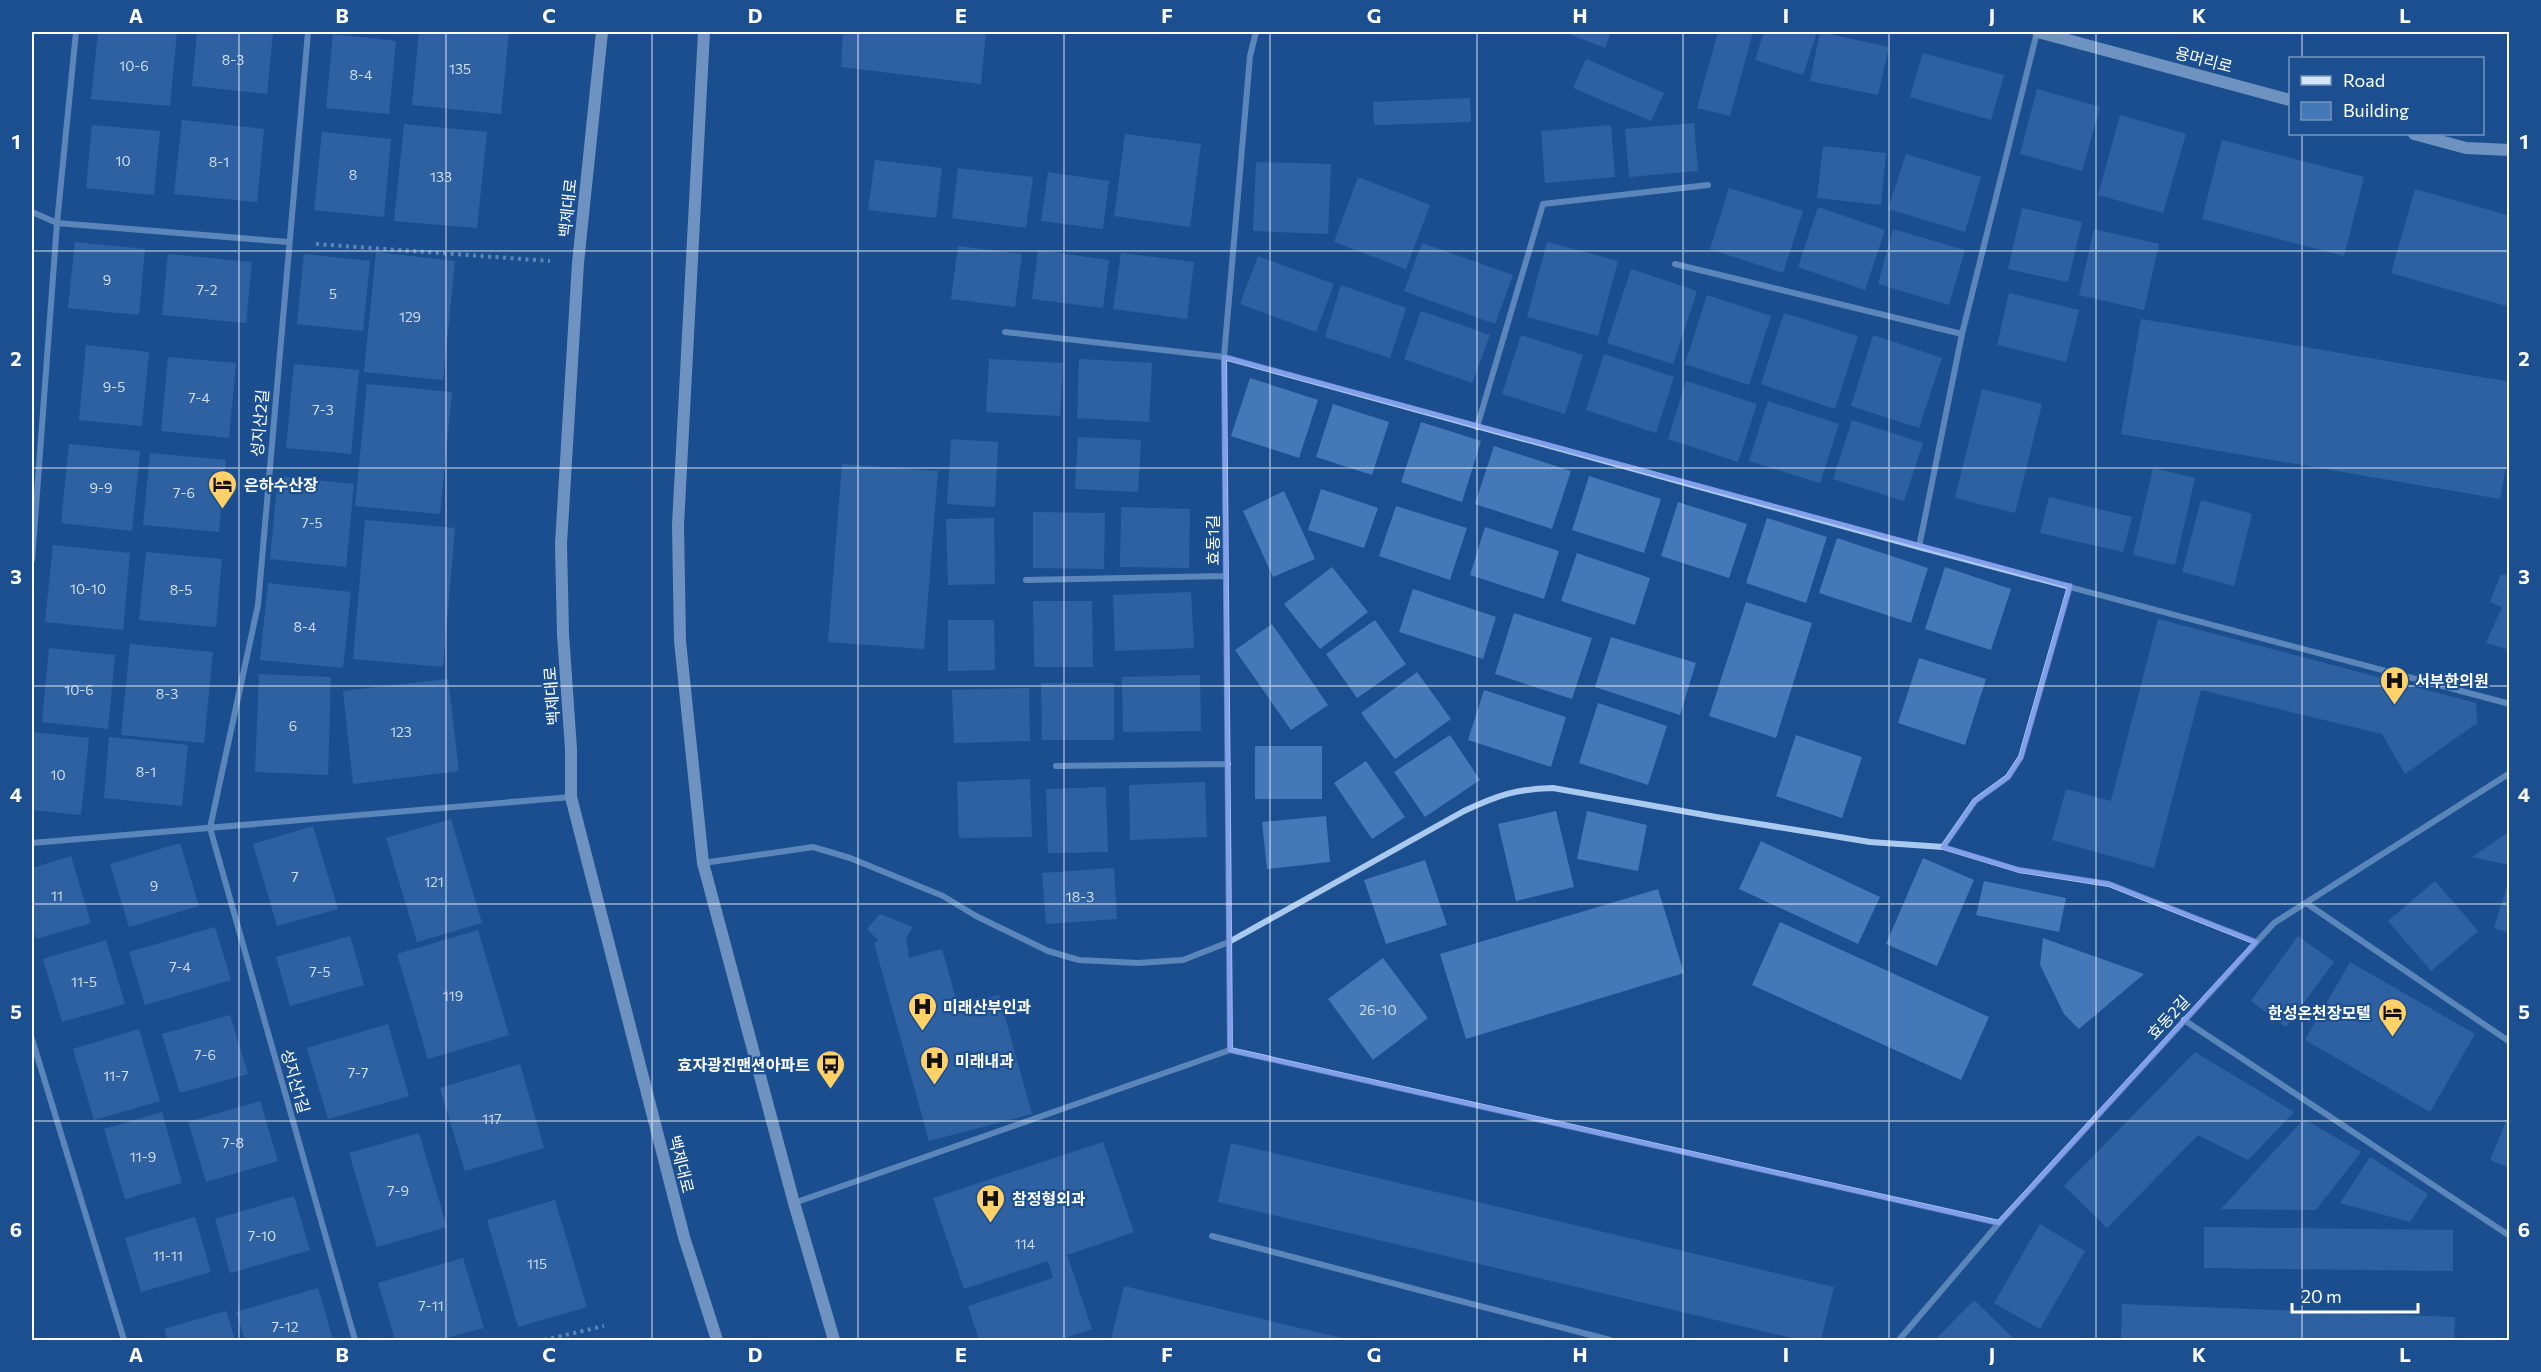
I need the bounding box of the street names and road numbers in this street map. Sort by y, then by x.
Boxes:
street label: 용머리로 [2173,42,2235,76]
street label: 백제대로 [554,177,580,238]
street label: 성지산2길 [247,388,271,458]
street label: 효동1길 [1203,515,1222,566]
street label: 백제대로 [539,666,563,726]
street label: 효동2길 [2143,991,2193,1043]
street label: 성지산1길 [278,1047,314,1115]
street label: 백제대로 [666,1133,698,1195]

